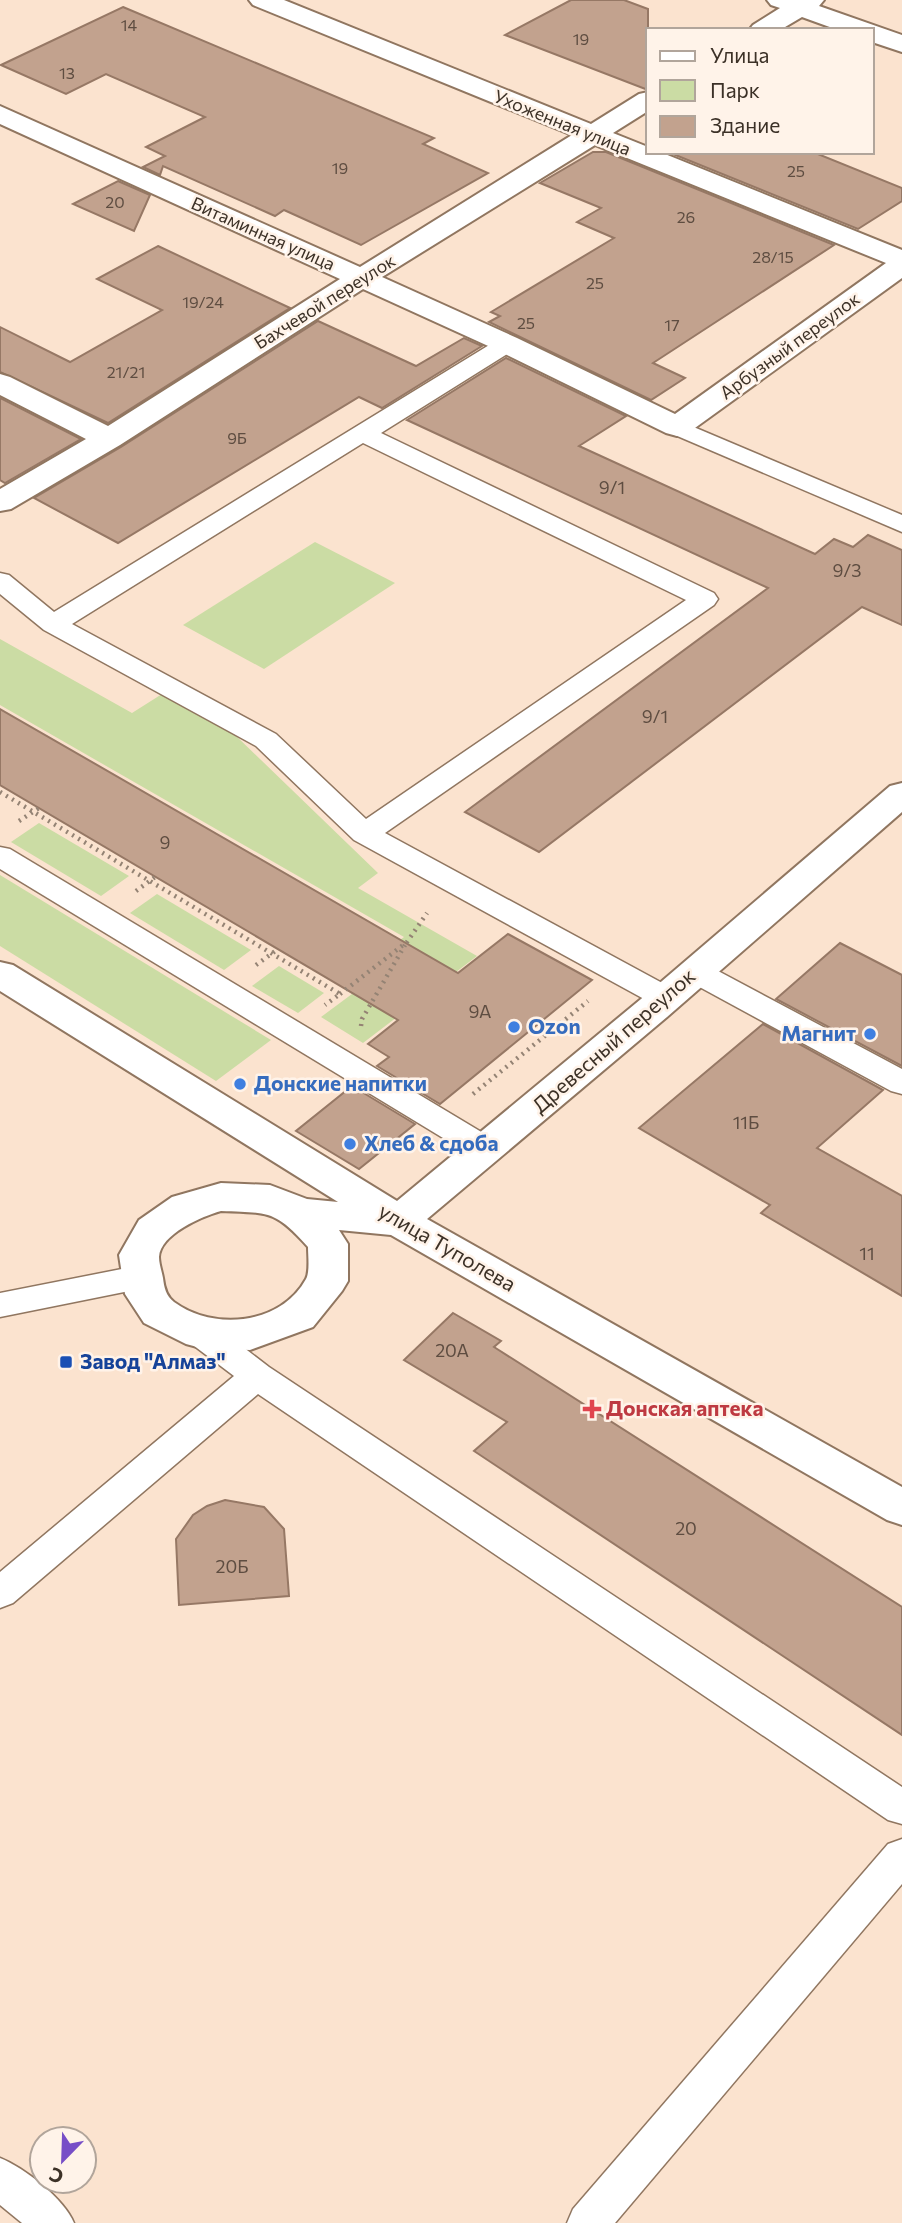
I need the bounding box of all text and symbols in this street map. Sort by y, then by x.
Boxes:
house number: 14 [121,15,138,34]
legend [646,28,874,154]
house number: 19 [573,29,589,48]
text: Улица [710,42,769,67]
house number: 13 [59,63,75,82]
text: Парк [710,77,760,102]
street label: Ухоженная улица [491,85,634,160]
text: Здание [710,112,780,137]
house number: 19 [332,158,348,177]
house number: 25 [787,161,805,180]
house number: 20 [105,192,125,211]
street label: Витаминная улица [188,192,339,275]
house number: 26 [677,207,695,226]
house number: 28/15 [752,247,794,266]
street label: Бахчевой переулок [250,249,399,354]
house number: 25 [586,273,604,292]
street label: Арбузный переулок [715,287,864,403]
house number: 19/24 [182,292,224,311]
house number: 25 [517,313,535,332]
house number: 17 [664,315,680,334]
house number: 21/21 [107,362,145,381]
house number: 9Б [227,428,247,447]
house number: 9/1 [599,476,625,498]
house number: 9/3 [833,559,861,581]
house number: 9/1 [642,705,668,727]
house number: 9 [160,831,170,853]
street label: Древесный переулок [526,962,700,1117]
house number: 9А [469,1000,491,1022]
place label: Ozon [528,1013,581,1038]
marker: Ozon [506,1019,522,1035]
place label: Магнит [781,1020,856,1045]
marker: Магнит [862,1026,878,1042]
place label: Донские напитки [254,1070,427,1095]
marker: Донские напитки [232,1076,248,1092]
house number: 11Б [733,1111,759,1133]
place label: Хлеб & сдоба [364,1130,498,1155]
marker: Хлеб & сдоба [342,1136,358,1152]
street label: улица Туполева [375,1197,521,1296]
house number: 11 [859,1242,875,1264]
house number: 20А [435,1339,469,1361]
place label: Завод "Алмаз" [80,1348,226,1373]
marker: Завод "Алмаз" [58,1354,74,1370]
place label: Донская аптека [606,1395,764,1420]
marker: Донская аптека [584,1401,600,1417]
house number: 20 [675,1517,697,1539]
house number: 20Б [216,1555,248,1577]
north arrow [28,2125,98,2195]
text: С [46,2163,67,2189]

